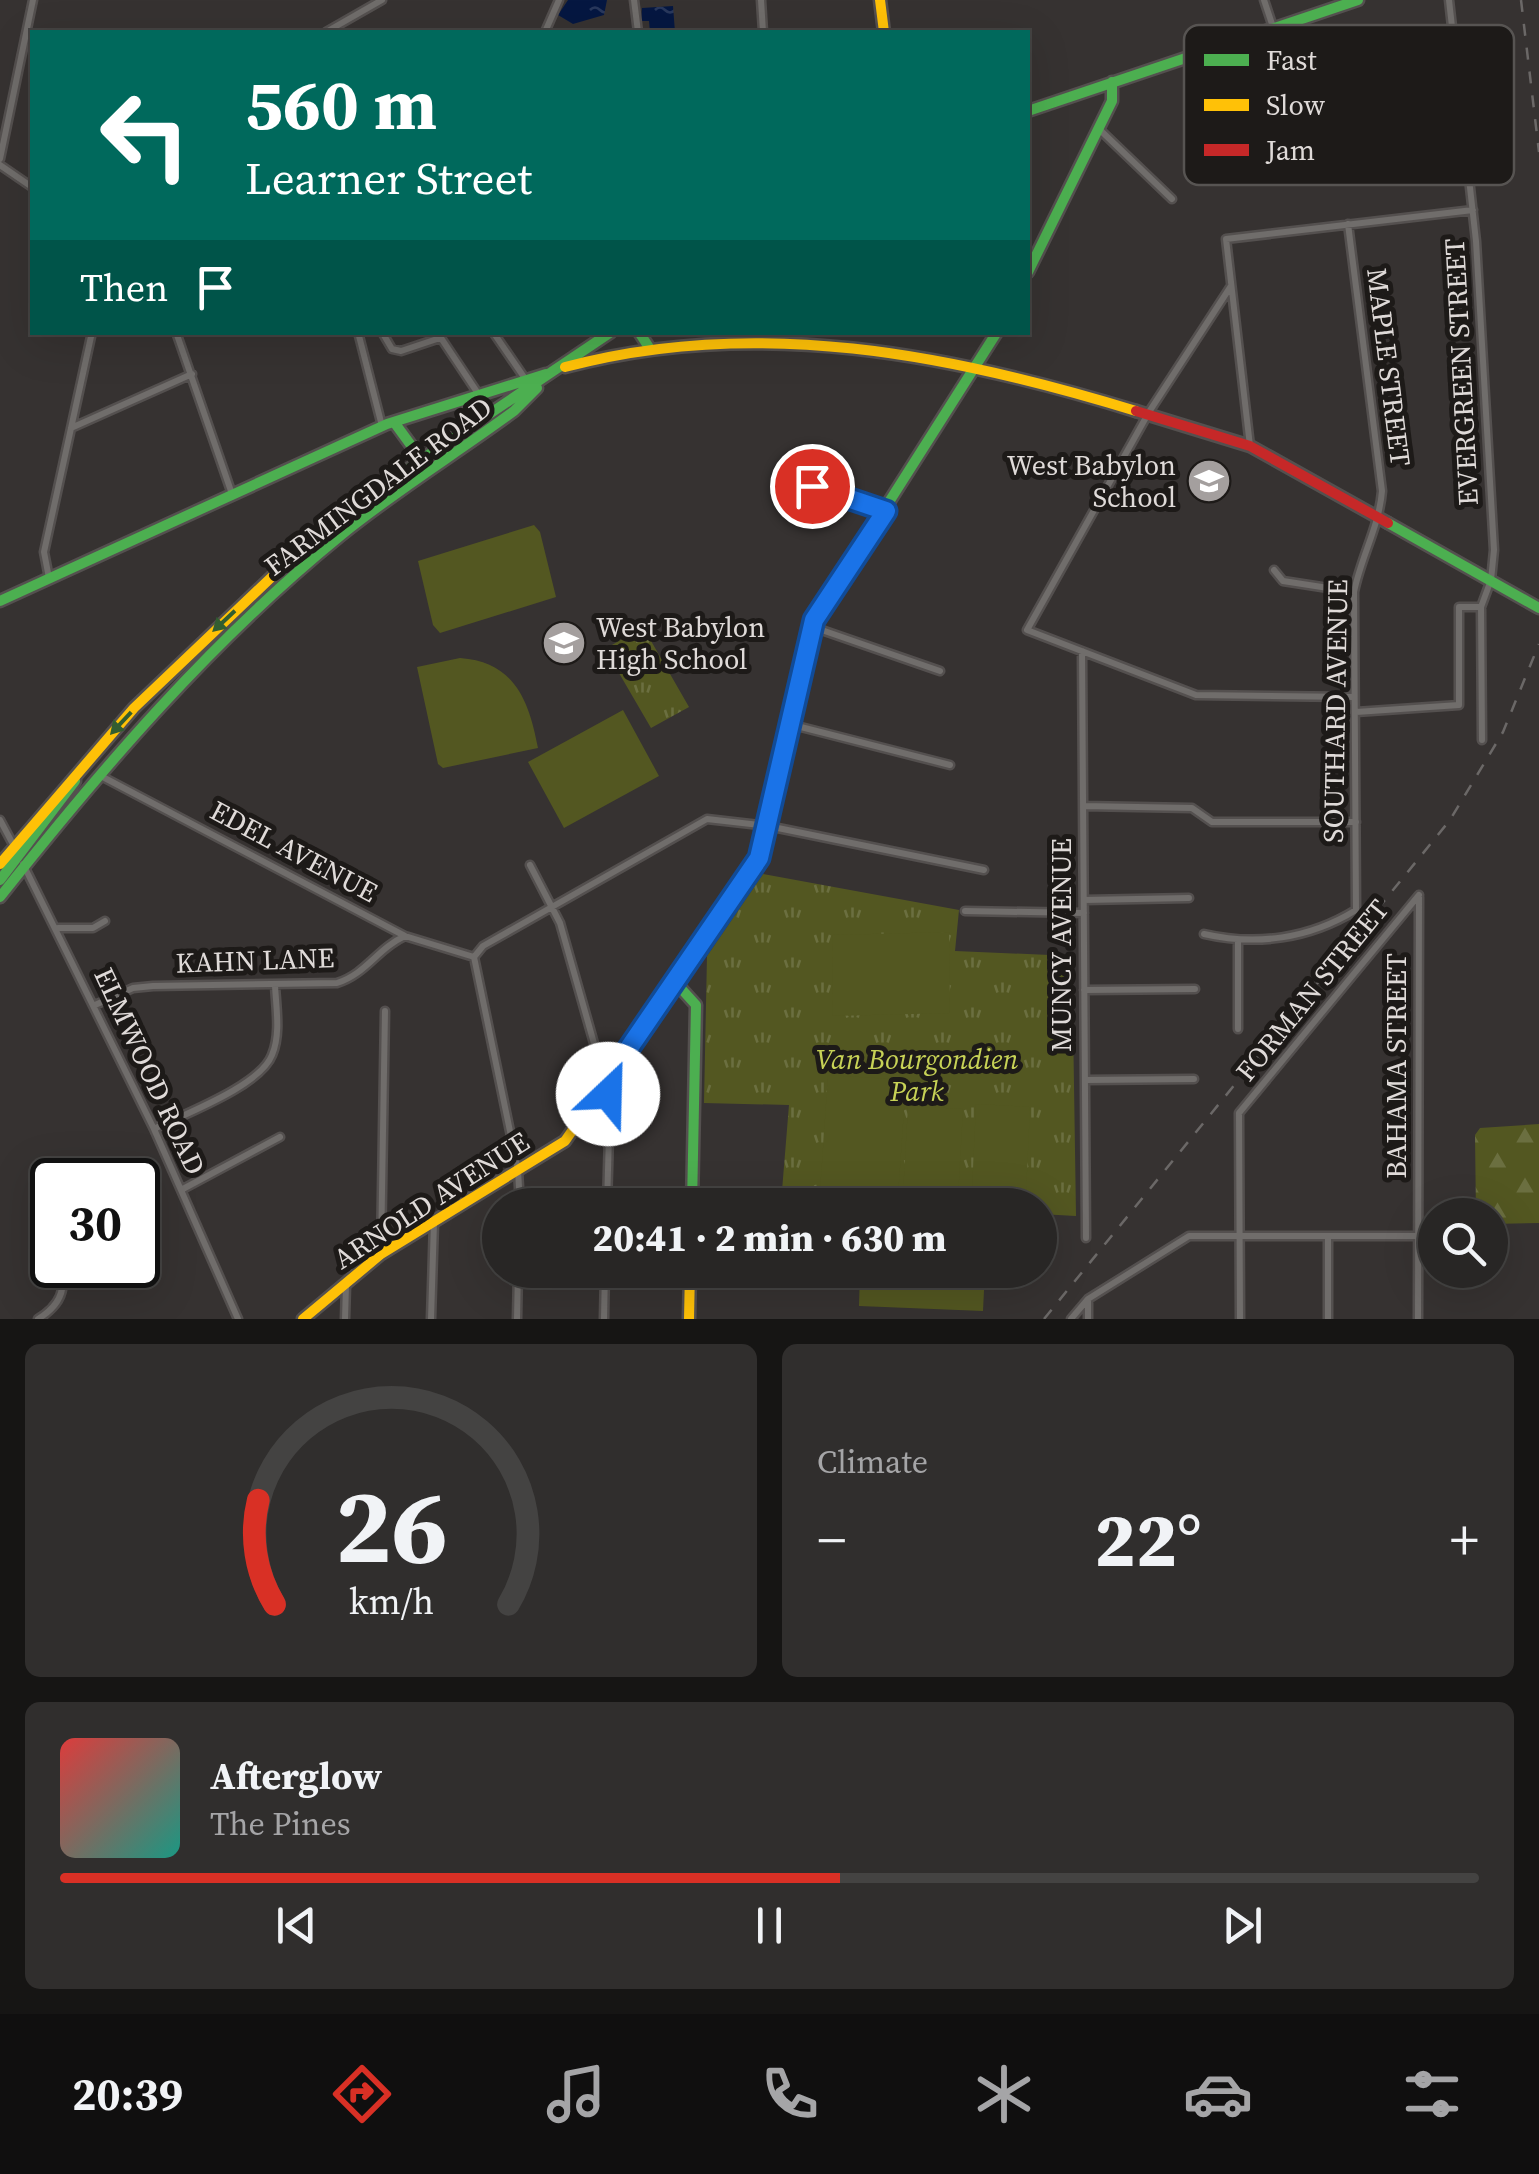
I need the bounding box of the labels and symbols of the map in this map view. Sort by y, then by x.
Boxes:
legend [1184,25,1514,185]
text: Fast [1266,41,1317,79]
text: Slow [1266,86,1326,124]
text: Jam [1265,131,1315,169]
street label: EVERGREEN STREET [1435,237,1487,507]
street label: MAPLE STREET [1358,266,1420,468]
street label: FARMINGDALE ROAD [256,388,500,584]
pin [770,444,855,529]
place label: West Babylon School [1007,446,1176,516]
school or university icon: West Babylon School [1186,458,1232,504]
street label: SOUTHARD AVENUE [1314,579,1356,843]
place label: West Babylon High School [596,608,765,678]
one-way arrow [212,609,236,632]
school or university icon: West Babylon High School [541,620,587,666]
one-way arrow [110,711,133,735]
street label: EDEL AVENUE [204,791,384,911]
street label: MUNCY AVENUE [1042,838,1080,1052]
street label: FORMAN STREET [1227,891,1397,1089]
street label: KAHN LANE [175,938,335,982]
street label: BAHAMA STREET [1377,953,1415,1179]
street label: ELMWOOD ROAD [85,961,215,1181]
park label: Van Bourgondien Park [816,1040,1018,1110]
position arrow [556,1042,660,1146]
street label: ARNOLD AVENUE [326,1122,536,1278]
speed limit sign: 30 [30,1158,160,1288]

